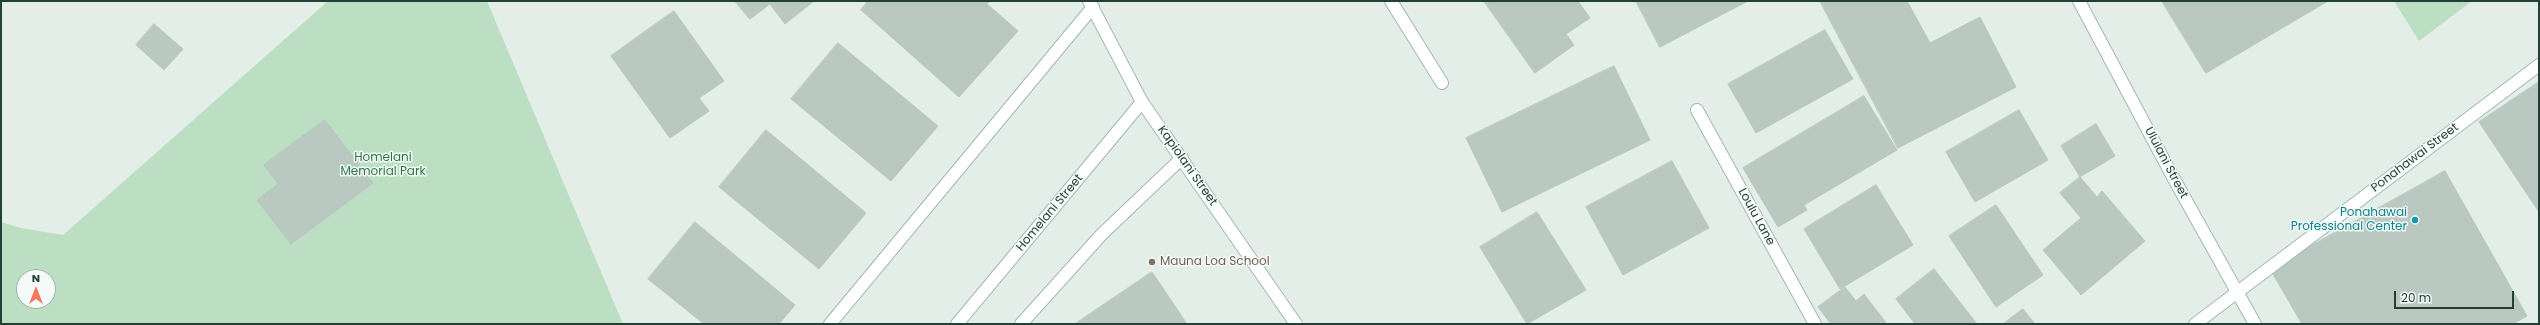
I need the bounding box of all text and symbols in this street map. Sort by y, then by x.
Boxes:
street label: Ponahawai Street [2369,121,2461,195]
street label: Kapiolani Street [1154,123,1220,209]
street label: Ululani Street [2141,125,2191,201]
park label: Homelani Memorial Park [340,151,426,179]
street label: Homelani Street [1014,172,1086,254]
street label: Loulu Lane [1734,186,1778,248]
place label: Ponahawai Professional Center [2291,206,2407,234]
marker: Ponahawai Professional Center [2410,215,2420,225]
place label: Mauna Loa School [1160,255,1270,269]
marker: Mauna Loa School [1147,257,1157,267]
north arrow [16,269,56,309]
text: N [32,270,40,286]
scale bar [2396,283,2516,309]
text: 20 m [2401,289,2431,306]

